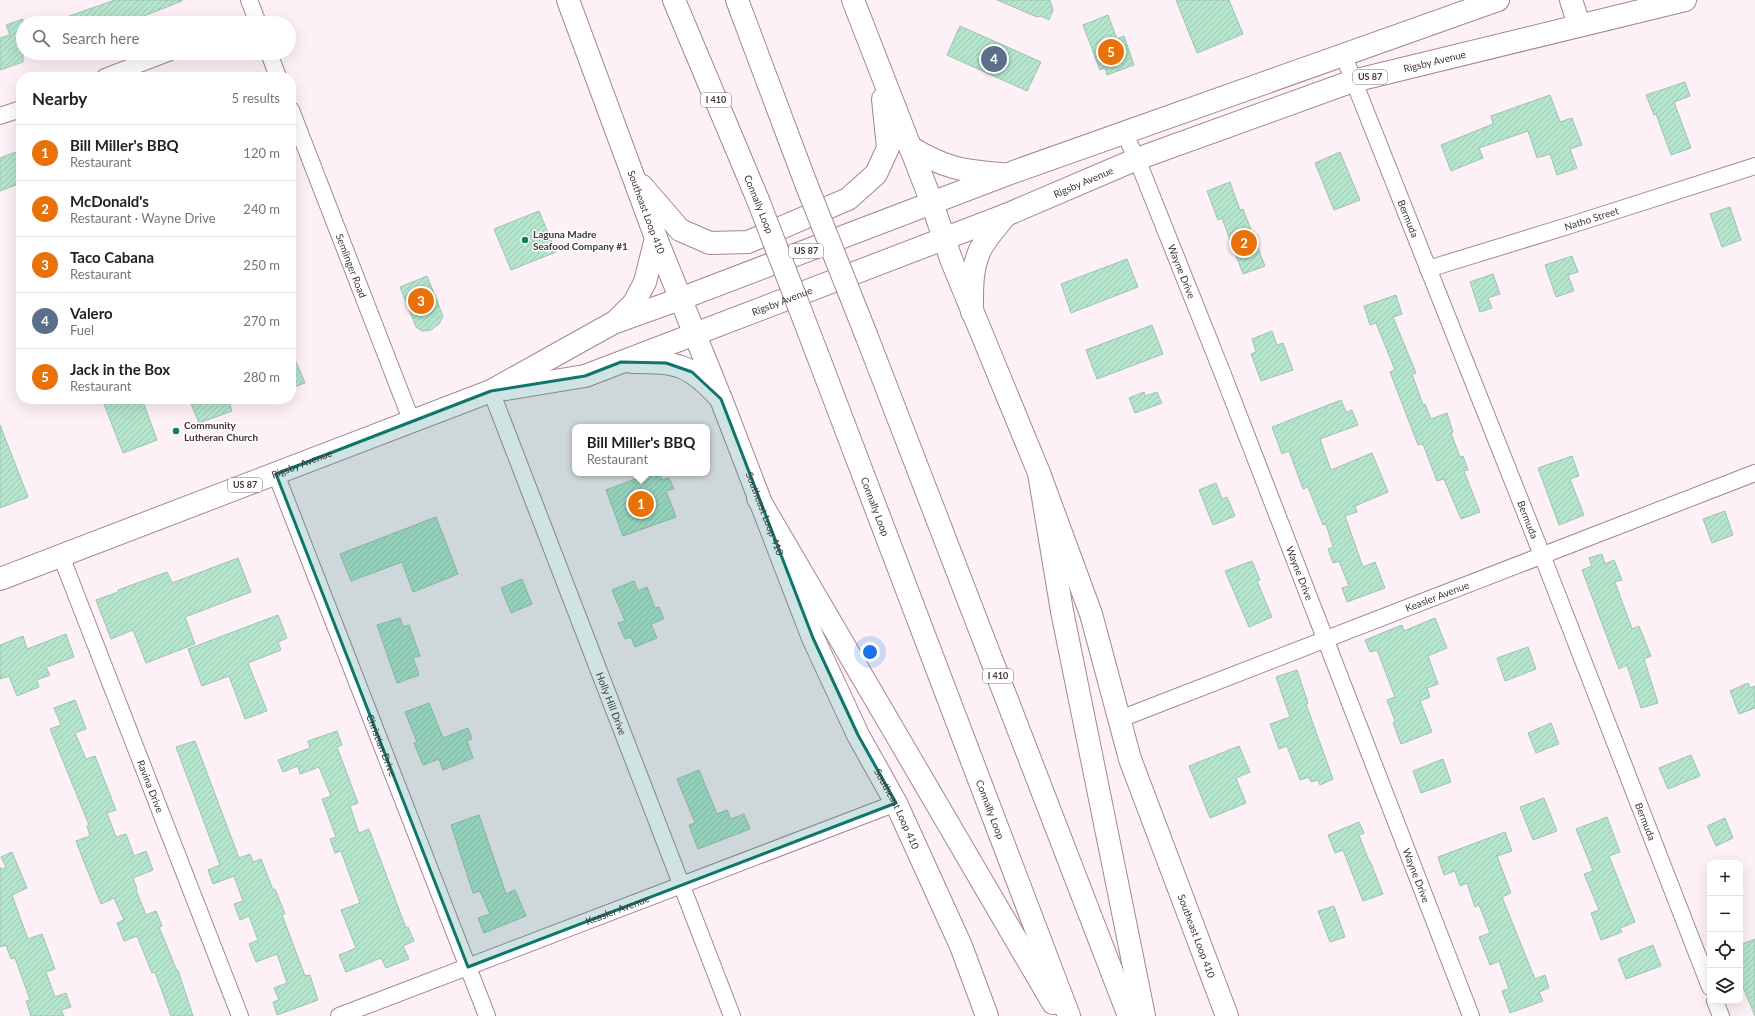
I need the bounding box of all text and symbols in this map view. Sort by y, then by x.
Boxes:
search box [16,16,296,60]
icon: search [30,27,52,49]
text: Search here [62,29,139,47]
pin: 5 [1098,37,1124,67]
pin: 4 [981,44,1007,74]
street label: Rigsby Avenue [1402,48,1467,75]
road number: US 87 [1353,70,1387,84]
text: Nearby [32,88,87,109]
text: 5 results [232,90,280,106]
road number: I 410 [701,93,731,107]
text: Bill Miller's BBQ [70,136,179,154]
text: 1 [41,145,49,161]
text: 120 m [243,145,280,161]
text: Restaurant [70,154,132,170]
street label: Rigsby Avenue [1051,164,1115,200]
street label: Southeast Loop 410 [625,168,668,256]
street label: Connally Loop [742,173,776,235]
text: McDonald's [70,192,149,210]
street label: Bermuda [1395,198,1421,239]
text: 2 [41,201,49,217]
text: 240 m [243,201,280,217]
street label: Natho Street [1563,204,1620,233]
text: Restaurant · Wayne Drive [70,210,216,226]
place label: Laguna Madre Seafood Company #1 [533,228,628,252]
pin: 2 [1231,228,1257,258]
street label: Semlinger Road [334,232,369,300]
marker: Laguna Madre Seafood Company #1 [520,235,530,245]
street label: Wayne Drive [1166,243,1198,300]
road number: US 87 [789,244,823,258]
text: Taco Cabana [70,248,154,266]
text: 3 [41,257,49,273]
text: 250 m [243,257,280,273]
text: Restaurant [70,266,132,282]
street label: Rigsby Avenue [750,284,814,318]
pin: 3 [408,286,434,316]
text: Valero [70,304,113,322]
text: 4 [41,313,49,329]
text: 270 m [243,313,280,329]
text: Fuel [70,322,94,338]
text: Jack in the Box [70,360,170,378]
text: 5 [41,369,49,385]
text: 280 m [243,369,280,385]
text: Restaurant [70,378,132,394]
place label: Community Lutheran Church [184,419,258,443]
popup [572,424,710,476]
marker: Community Lutheran Church [171,426,181,436]
text: Bill Miller's BBQ [587,433,695,451]
street label: Rigsby Avenue [270,446,334,481]
text: Restaurant [587,451,648,467]
street label: Southeast Loop 410 [744,470,787,557]
street label: Connally Loop [859,475,892,538]
road number: US 87 [228,478,262,492]
pin: 1 [628,489,654,519]
street label: Bermuda [1515,499,1541,540]
street label: Wayne Drive [1284,544,1316,602]
street label: Keasler Avenue [1403,578,1471,614]
your location [860,642,880,662]
road number: I 410 [983,669,1013,683]
street label: Holly Hill Drive [594,670,629,737]
street label: Christian Drive [364,712,399,778]
street label: Ravina Drive [135,758,166,814]
street label: Southeast Loop 410 [872,766,922,851]
street label: Connally Loop [974,778,1007,841]
street label: Bermuda [1633,801,1658,842]
street label: Wayne Drive [1401,846,1432,904]
map controls [1707,860,1743,1004]
button: + [1707,860,1743,896]
street label: Keasler Avenue [584,892,651,927]
street label: Southeast Loop 410 [1176,893,1218,980]
button: − [1707,896,1743,932]
button: locate [1707,932,1743,968]
button: layers [1707,968,1743,1004]

